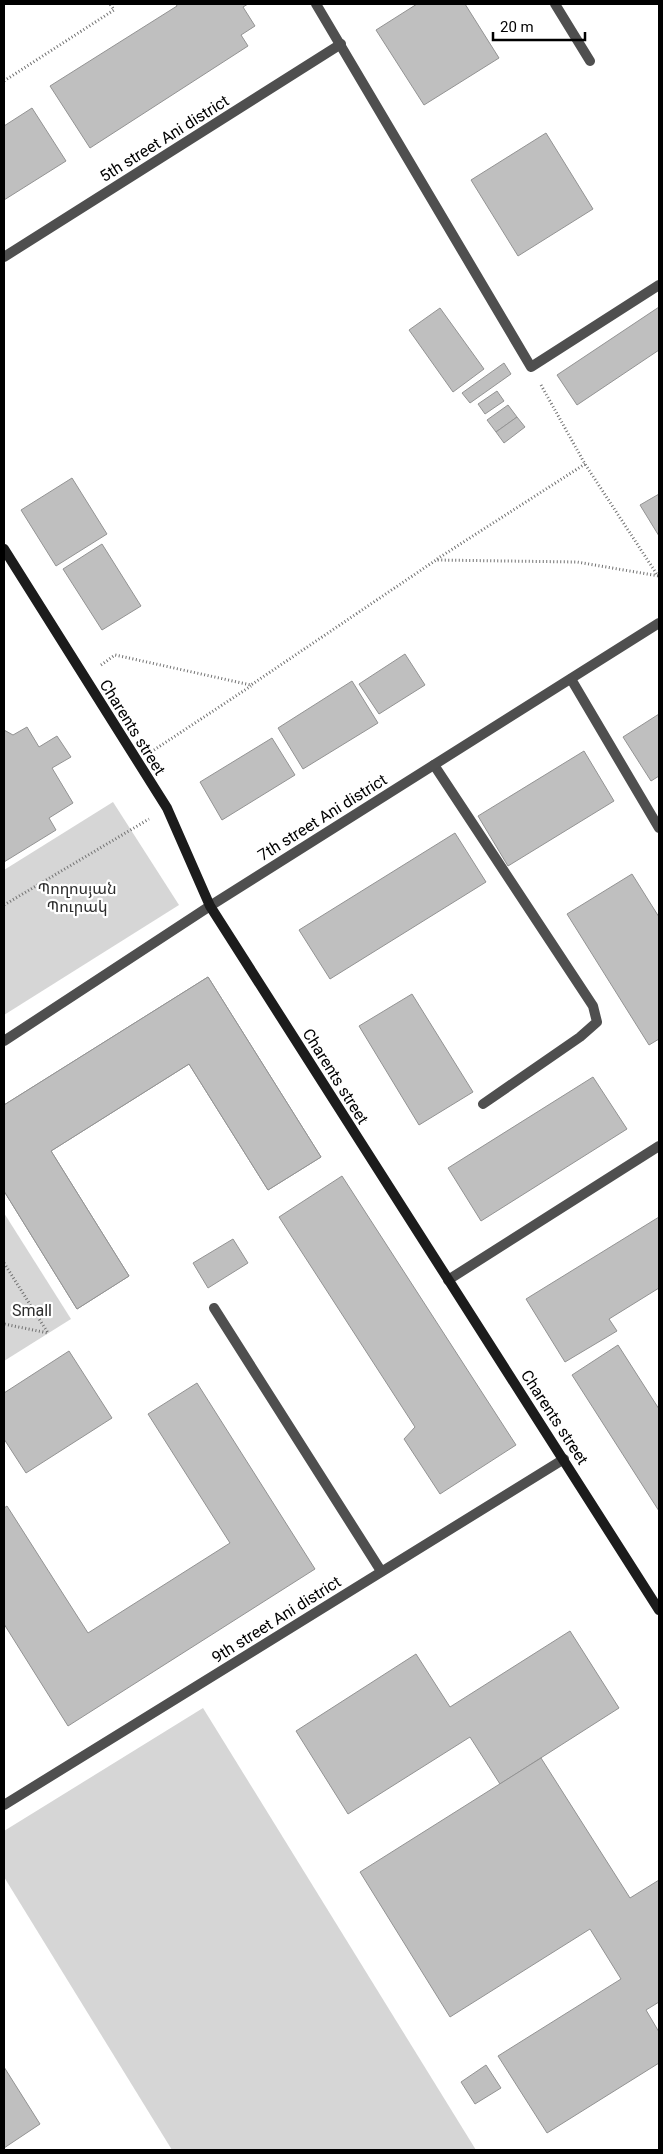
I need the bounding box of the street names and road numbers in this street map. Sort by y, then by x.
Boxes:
street label: 5th street Ani district [96,91,232,186]
street label: Charents street [96,676,170,778]
street label: 7th street Ani district [254,770,390,865]
street label: Charents street [299,1025,373,1127]
street label: Charents street [517,1366,592,1468]
street label: 9th street Ani district [208,1572,344,1667]

